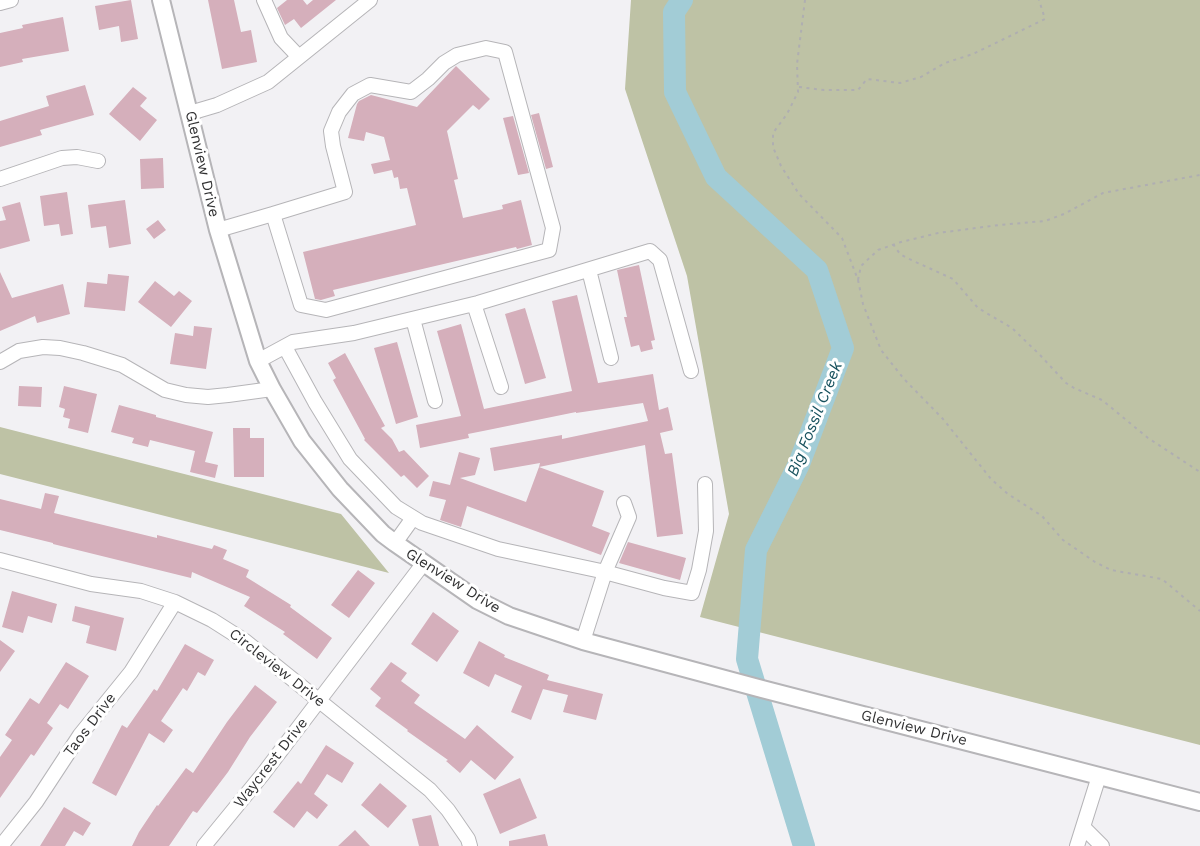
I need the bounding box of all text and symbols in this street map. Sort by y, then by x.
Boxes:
street label: Glenview Drive [181,109,223,219]
water label: Big Fossil Creek [783,359,847,479]
street label: Glenview Drive [402,545,504,617]
street label: Circleview Drive [225,625,329,711]
street label: Taos Drive [60,689,120,761]
street label: Glenview Drive [859,706,969,750]
street label: Waycrest Drive [230,714,312,812]

